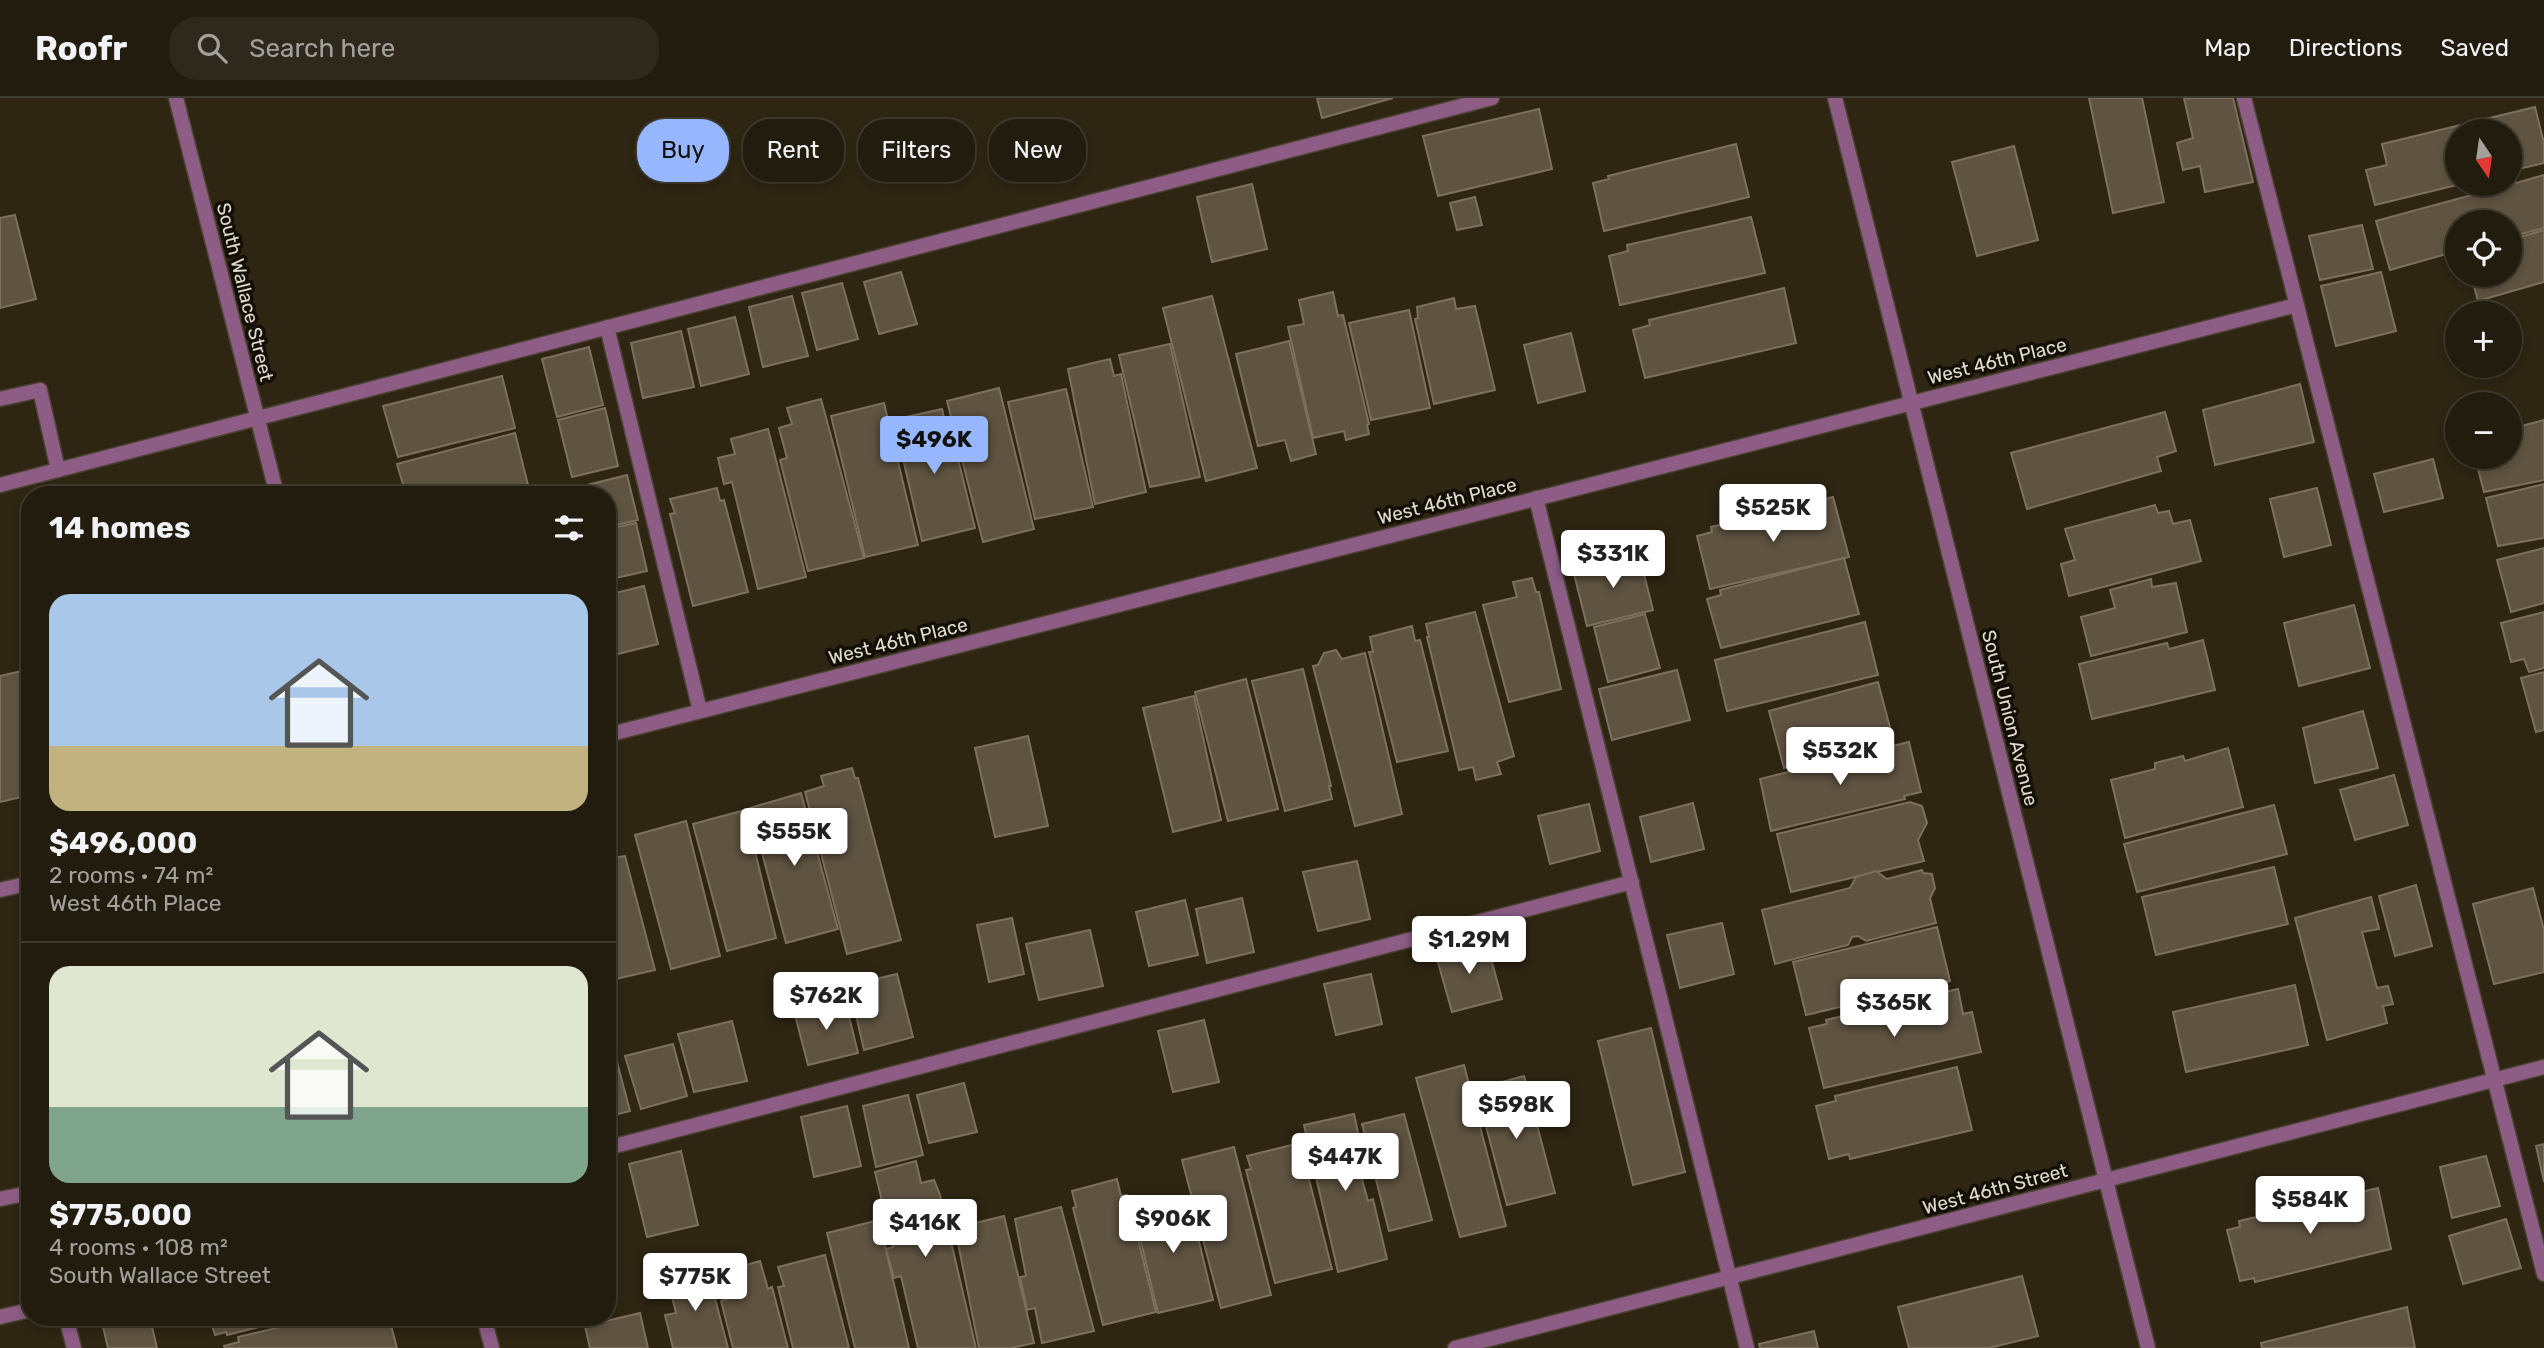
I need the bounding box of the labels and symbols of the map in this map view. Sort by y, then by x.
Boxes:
north arrow [2445,119,2522,196]
street label: South Wallace Street [212,200,278,384]
street label: West 46th Place [1925,333,2069,389]
pin: $496K [885,416,983,476]
street label: West 46th Place [1375,473,1519,529]
pin: $525K [1724,484,1822,544]
pin: $331K [1564,531,1662,590]
street label: West 46th Place [826,613,970,669]
street label: South Union Avenue [1977,628,2043,808]
pin: $532K [1791,728,1889,787]
pin: $555K [745,808,843,868]
pin: $1.29M [1412,916,1526,976]
pin: $762K [777,972,875,1032]
pin: $365K [1845,979,1943,1039]
pin: $598K [1467,1082,1565,1141]
pin: $447K [1296,1134,1394,1193]
street label: West 46th Street [1920,1158,2071,1219]
pin: $584K [2261,1176,2359,1236]
pin: $906K [1124,1196,1222,1255]
pin: $416K [876,1200,974,1259]
pin: $775K [646,1254,744,1313]

